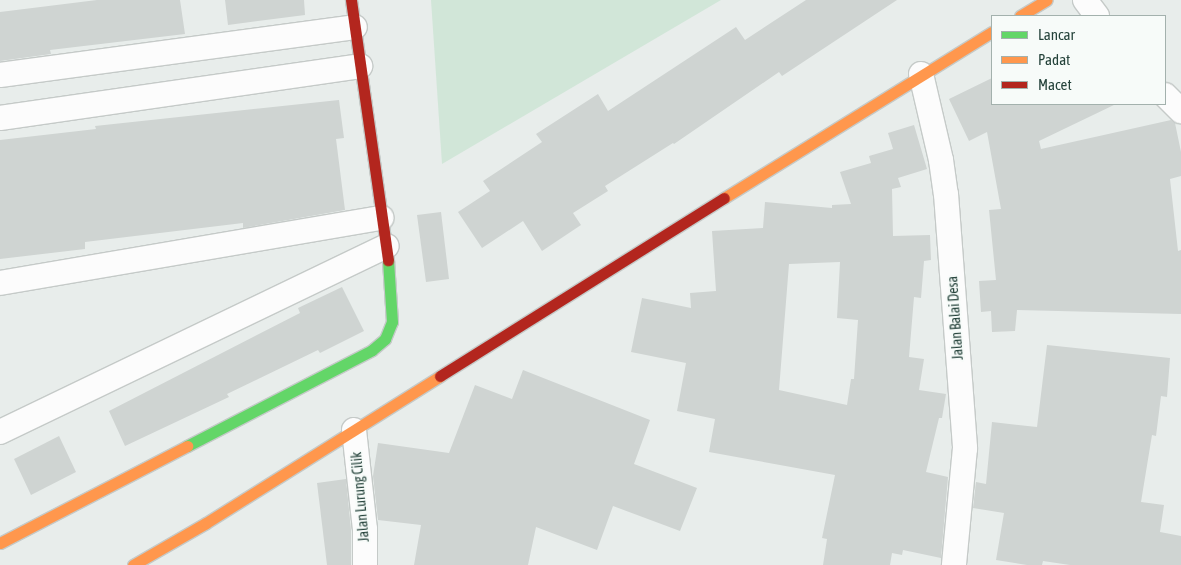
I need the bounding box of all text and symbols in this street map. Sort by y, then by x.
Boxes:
legend [991,15,1166,105]
text: Lancar [1038,26,1075,43]
text: Padat [1038,51,1070,68]
text: Macet [1038,76,1072,93]
street label: Jalan Balai Desa [944,275,966,361]
street label: Jalan Lurung Cilik [348,451,372,543]

